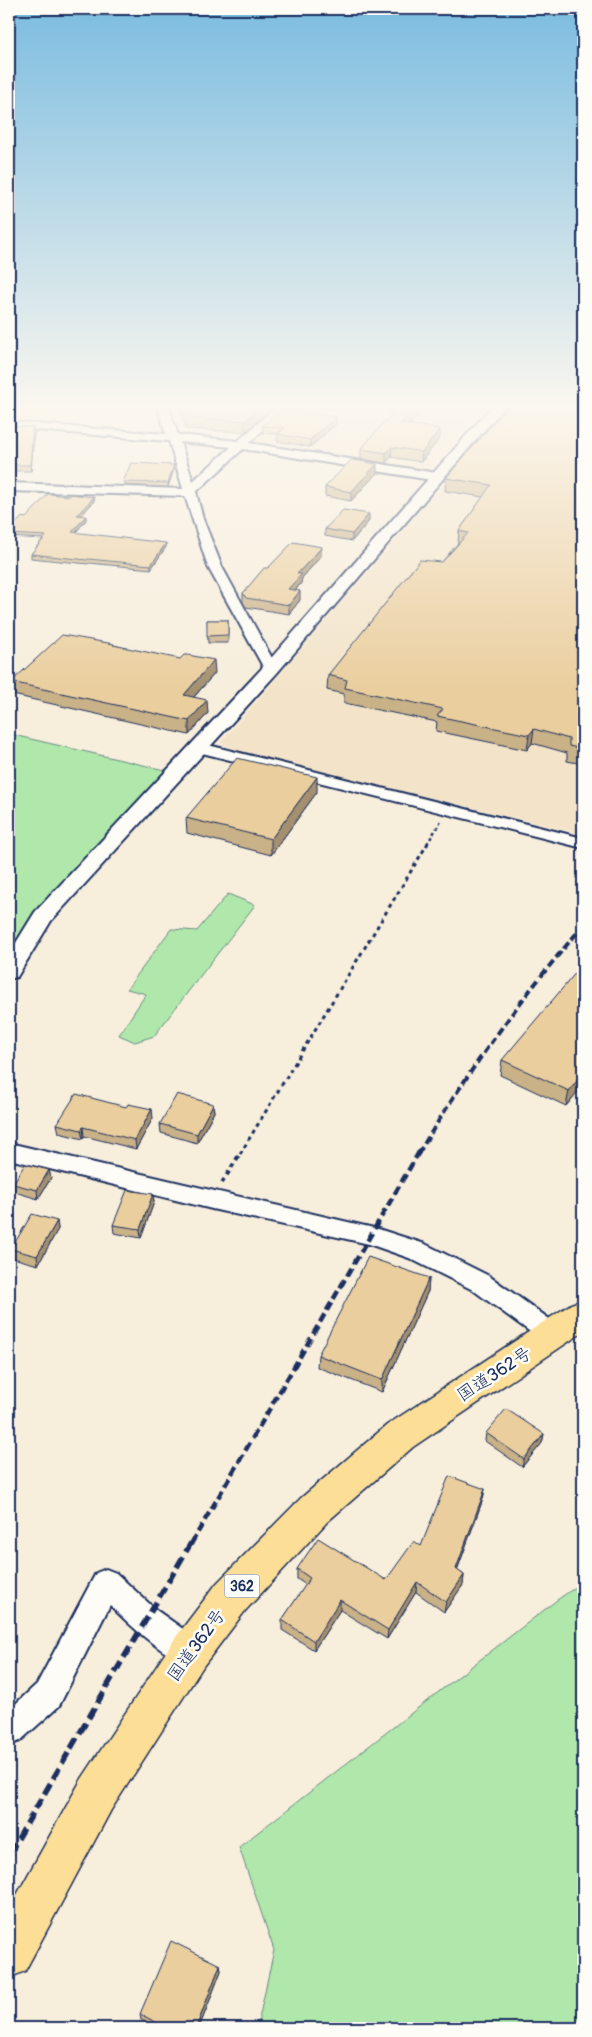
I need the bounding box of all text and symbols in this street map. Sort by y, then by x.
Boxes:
street label: 国道362号 [453,1342,536,1407]
road number: 362 [224,1574,260,1598]
street label: 国道362号 [162,1604,231,1686]

